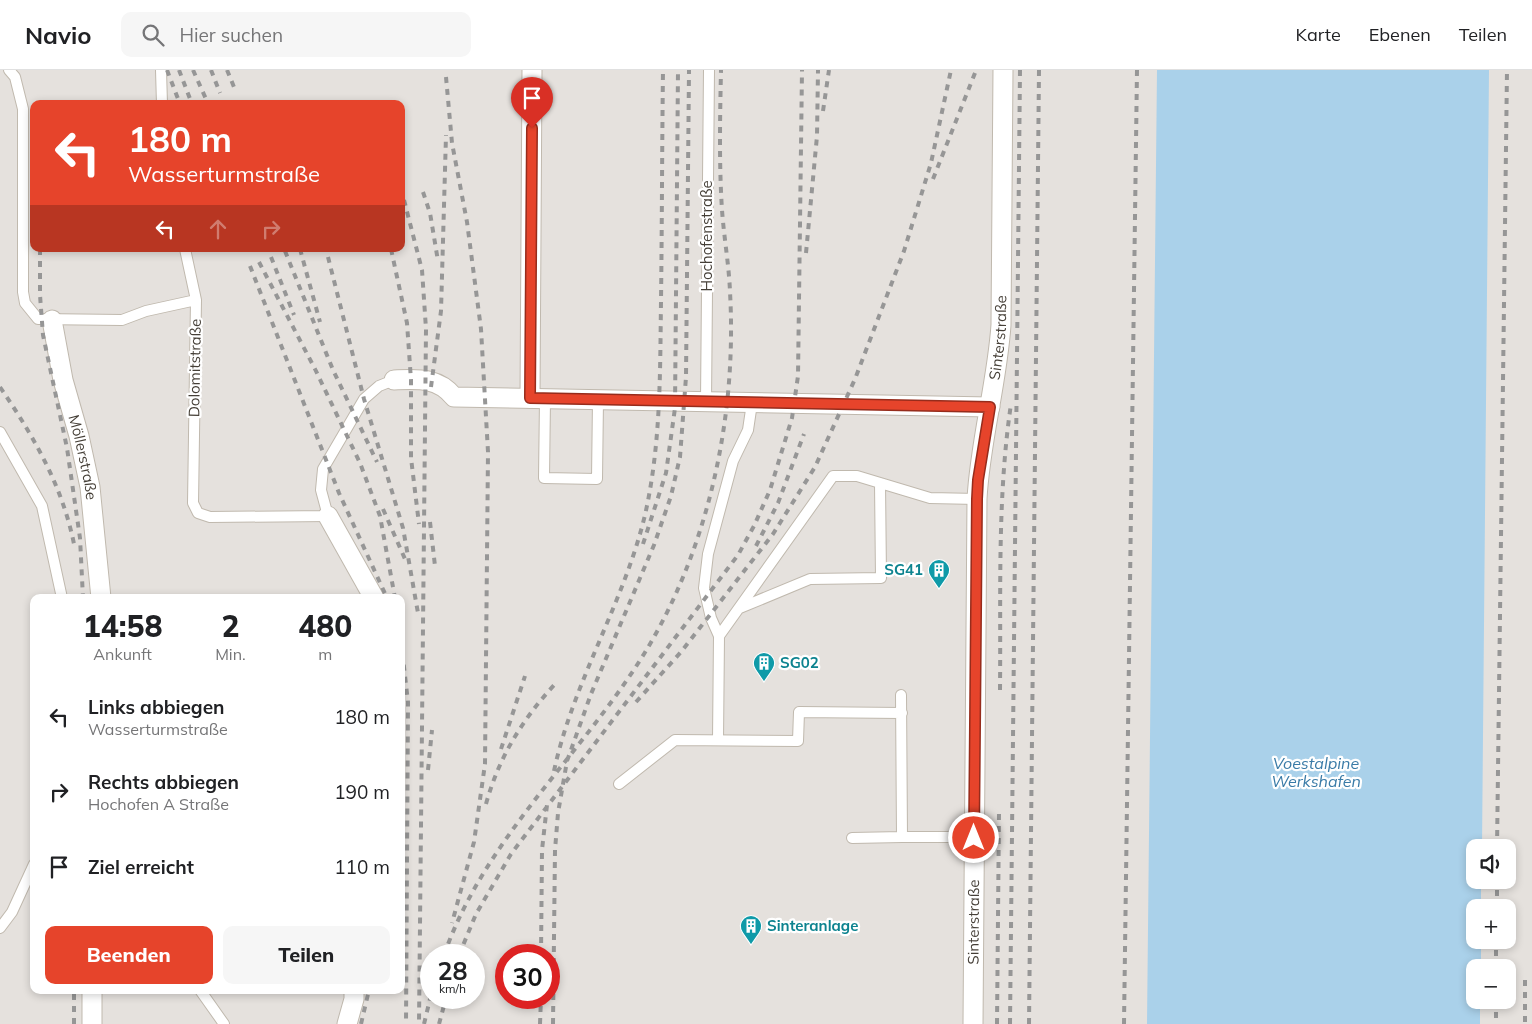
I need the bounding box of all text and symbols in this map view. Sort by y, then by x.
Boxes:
search box [121,12,471,57]
text: Navio [25,20,91,50]
icon: search [139,21,167,49]
text: Hier suchen [179,23,283,47]
text: Karte [1295,23,1341,46]
text: Ebenen [1369,23,1431,46]
text: Teilen [1459,23,1507,46]
pin [511,77,553,128]
icon: arrive [518,84,546,112]
text: 180 m [128,117,232,161]
icon: left [45,120,110,185]
text: Wasserturmstraße [128,160,320,188]
street label: Hochofenstraße [697,180,716,292]
icon: left [151,215,179,243]
icon: ahead [204,215,232,243]
icon: right [257,215,285,243]
street label: Sinterstraße [984,295,1010,381]
street label: Dolomitstraße [184,319,205,417]
street label: Möllerstraße [64,412,101,501]
building icon: SG41 [927,558,951,589]
place label: SG41 [884,560,923,579]
text: 14:58 [83,607,162,645]
text: 2 [221,607,239,645]
text: 480 [298,607,352,645]
text: Ankunft [93,644,152,664]
text: Min. [215,644,246,664]
text: m [318,644,332,664]
building icon: SG02 [752,651,776,682]
place label: SG02 [780,653,819,672]
text: Links abbiegen [88,695,225,719]
icon: left [45,703,73,731]
text: 180 m [334,705,390,729]
text: Wasserturmstraße [88,719,228,739]
water label: Voestalpine Werkshafen [1271,753,1361,791]
text: Rechts abbiegen [88,770,239,794]
icon: right [45,778,73,806]
text: 190 m [334,780,390,804]
text: Hochofen A Straße [88,794,229,814]
position arrow [947,811,999,863]
map controls [1466,839,1516,1009]
button: sound [1466,839,1516,889]
icon: arrive [45,853,73,881]
text: Ziel erreicht [88,855,194,879]
text: 110 m [334,855,390,879]
street label: Sinterstraße [963,879,983,965]
button: + [1466,899,1516,949]
building icon: Sinteranlage [739,914,763,945]
place label: Sinteranlage [767,916,858,935]
button: Beenden [45,926,213,984]
button: Teilen [223,926,390,984]
speed limit sign: 30 [495,944,560,1009]
text: 28 [437,955,468,986]
button: − [1466,959,1516,1009]
text: km/h [439,981,466,996]

